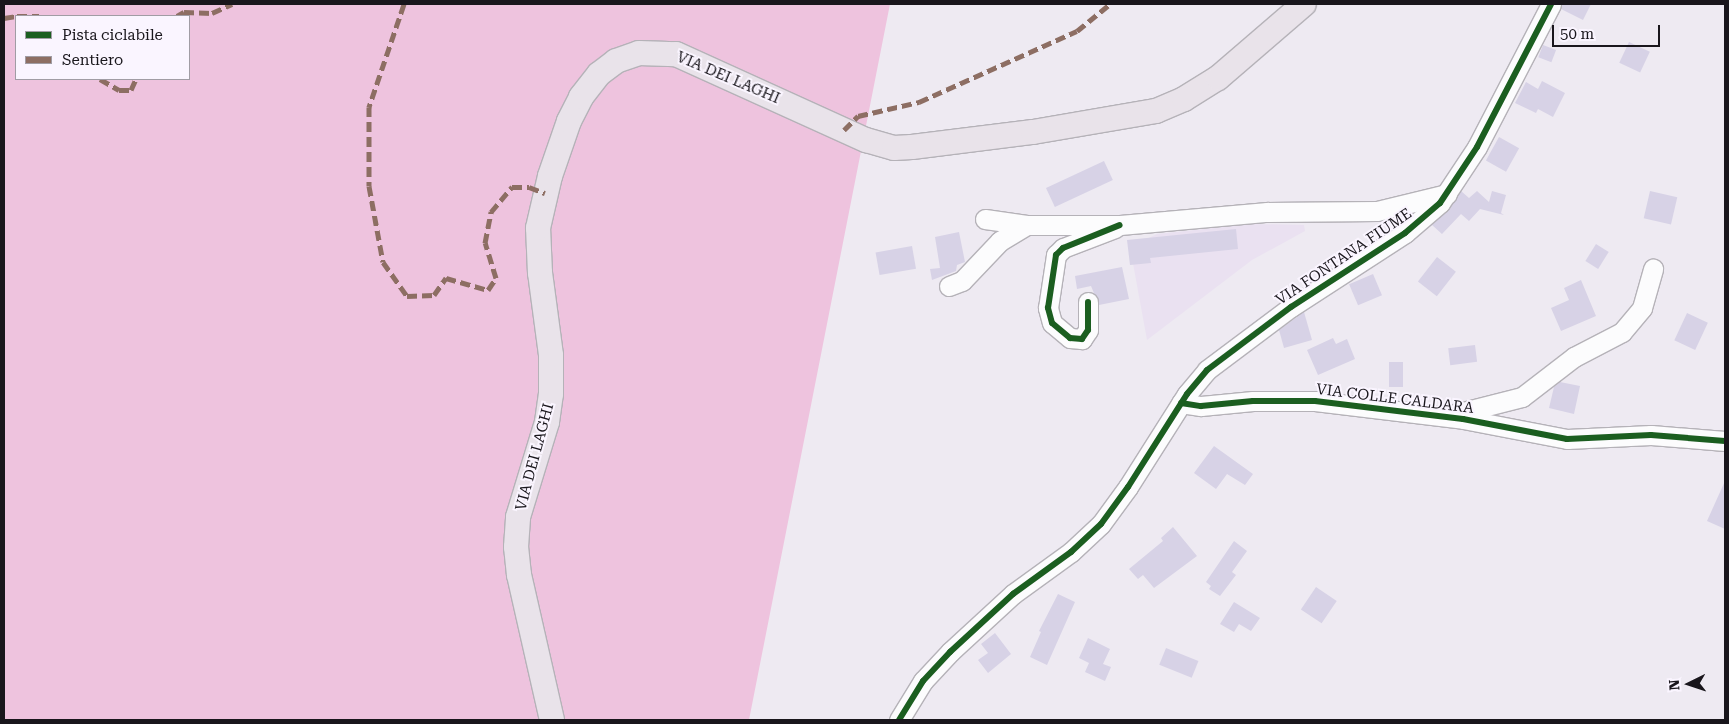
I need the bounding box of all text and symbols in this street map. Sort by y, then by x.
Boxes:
legend [15,15,190,80]
scale bar [1554,15,1662,47]
text: 50 m [1560,25,1594,43]
text: Pista ciclabile [62,26,163,44]
street label: VIA DEI LAGHI [674,48,782,108]
text: Sentiero [62,51,123,69]
street label: VIA FONTANA FIUME [1273,205,1415,309]
street label: VIA COLLE CALDARA [1315,380,1475,418]
street label: VIA DEI LAGHI [512,401,558,513]
north arrow [1664,659,1714,709]
text: N [1666,679,1682,691]

